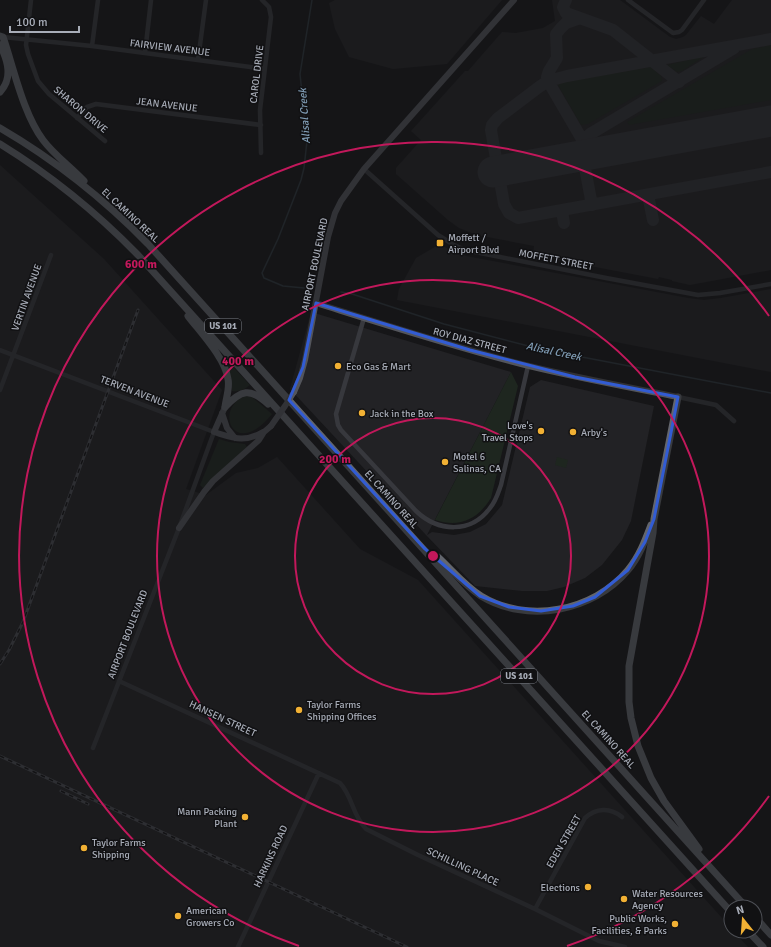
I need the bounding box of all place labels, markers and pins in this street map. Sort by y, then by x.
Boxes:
place label: Moffett / Airport Blvd [448,232,499,256]
marker: Moffett / Airport Blvd [435,238,445,248]
marker: Eco Gas & Mart [333,361,343,371]
place label: Eco Gas & Mart [346,361,411,373]
marker: Jack in the Box [357,408,367,418]
place label: Jack in the Box [370,408,434,420]
place label: Love's Travel Stops [482,420,534,444]
marker: Love's Travel Stops [536,426,546,436]
marker: Arby's [568,427,578,437]
place label: Arby's [581,427,608,439]
place label: Motel 6 Salinas, CA [453,451,501,475]
marker: Motel 6 Salinas, CA [440,457,450,467]
centre of rings [426,549,440,563]
place label: Taylor Farms Shipping Offices [307,699,377,723]
marker: Taylor Farms Shipping Offices [294,705,304,715]
place label: Mann Packing Plant [177,806,237,830]
marker: Mann Packing Plant [240,812,250,822]
place label: Taylor Farms Shipping [92,837,146,861]
marker: Taylor Farms Shipping [79,843,89,853]
place label: Elections [540,882,581,894]
marker: Elections [583,882,593,892]
place label: Water Resources Agency [632,888,703,912]
marker: Water Resources Agency [619,894,629,904]
place label: American Growers Co [186,905,235,929]
marker: American Growers Co [173,911,183,921]
place label: Public Works, Facilities, & Parks [591,913,668,937]
marker: Public Works, Facilities, & Parks [670,919,680,929]

